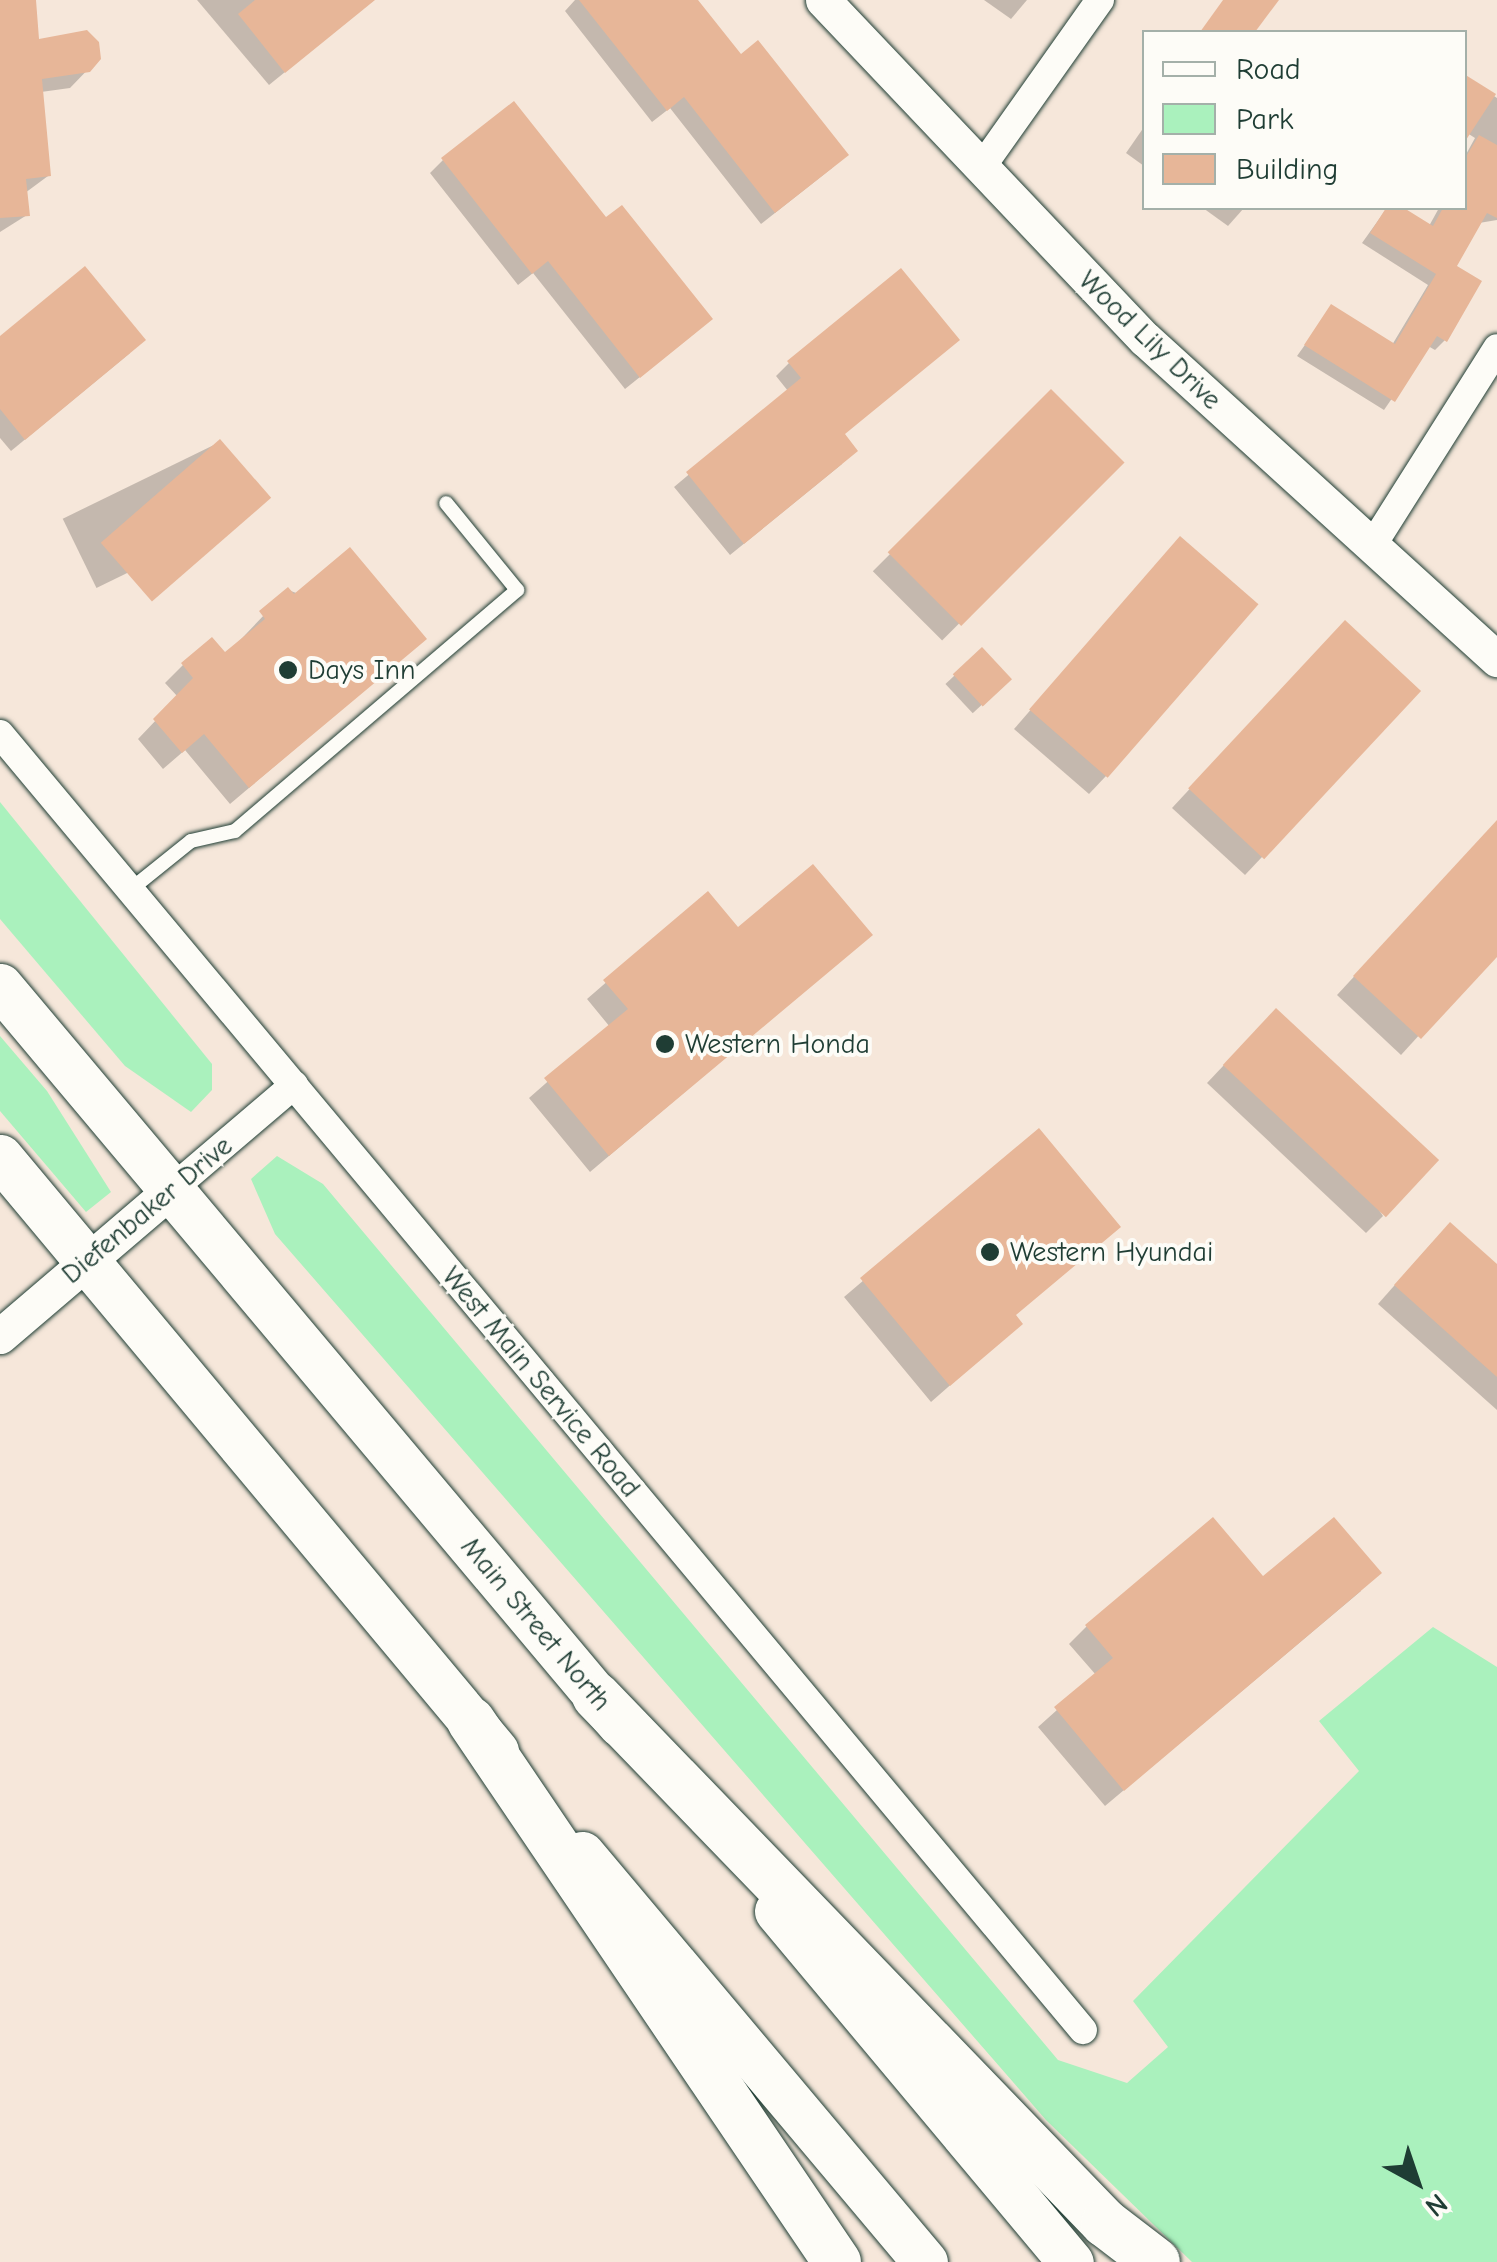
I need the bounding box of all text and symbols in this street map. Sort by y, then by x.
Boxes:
legend [1142,30,1467,210]
text: Road [1236,52,1301,87]
text: Park [1236,102,1293,137]
text: Building [1236,152,1339,187]
street label: Wood Lily Drive [1072,263,1228,417]
place label: Days Inn [308,653,416,687]
marker: Days Inn [277,659,299,681]
place label: Western Honda [685,1027,870,1061]
marker: Western Honda [654,1033,676,1055]
street label: Diefenbaker Drive [55,1129,239,1291]
place label: Western Hyundai [1010,1235,1213,1269]
marker: Western Hyundai [979,1241,1001,1263]
street label: West Main Service Road [435,1260,647,1504]
street label: Main Street North [454,1530,618,1718]
north arrow [1367,2132,1467,2232]
text: N [1419,2187,1454,2223]

